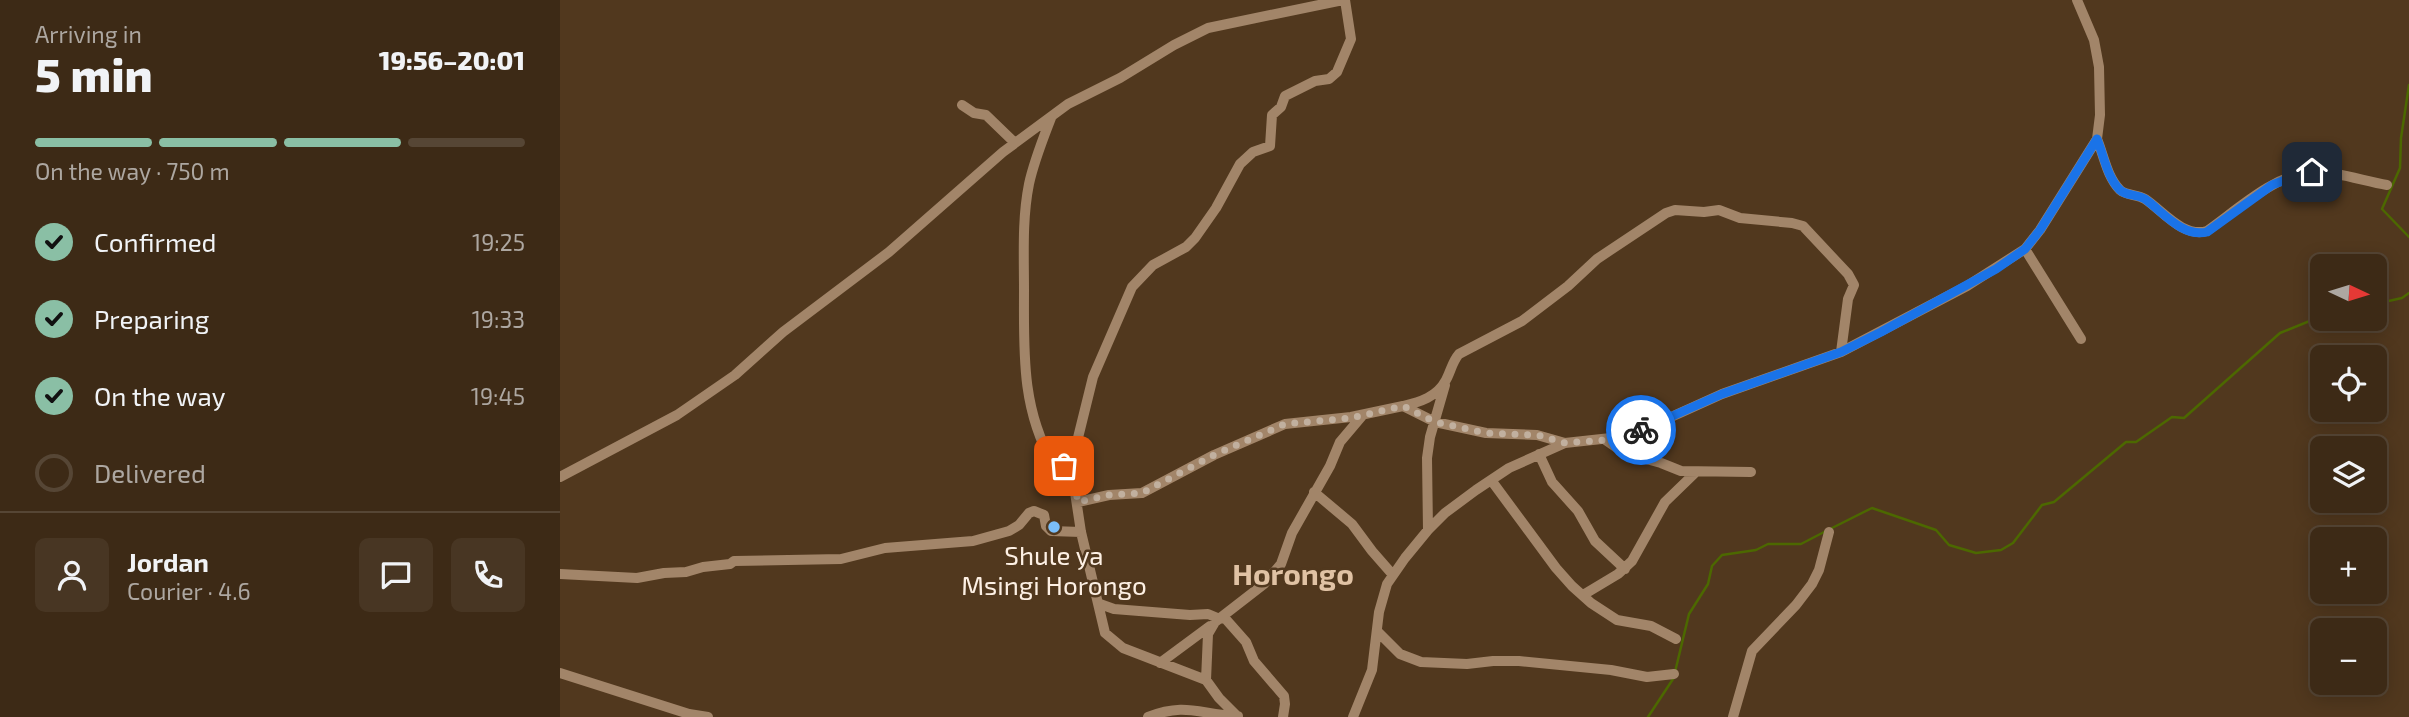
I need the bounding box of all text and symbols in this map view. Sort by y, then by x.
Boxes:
text: Arriving in [35,20,142,48]
text: 19:56–20:01 [379,44,525,75]
text: 5 min [35,46,153,101]
pin [2282,142,2342,202]
icon: home [2293,153,2331,191]
text: On the way · 750 m [35,157,230,185]
icon: check [35,223,73,261]
text: Confirmed [94,226,217,257]
text: 19:25 [472,228,525,256]
north arrow [2310,254,2387,331]
map controls [2310,254,2387,695]
icon: check [35,300,73,338]
text: Preparing [94,303,209,334]
text: 19:33 [472,305,525,333]
button: locate [2310,345,2387,422]
icon: check [35,377,73,415]
text: On the way [94,380,225,411]
text: 19:45 [471,382,525,410]
courier [1606,395,1676,465]
icon: bike [1622,411,1660,449]
pin [1034,436,1094,496]
button: layers [2310,436,2387,513]
icon: bag [1045,447,1083,485]
text: Delivered [94,457,206,488]
marker: Shule ya Msingi Horongo [1046,519,1062,535]
button: + [2310,527,2387,604]
button: person [35,538,109,612]
button: chat [359,538,433,612]
button: phone [451,538,525,612]
place label: Shule ya Msingi Horongo [961,539,1147,600]
text: Jordan [127,546,209,577]
district label: Horongo [1232,555,1354,591]
text: Courier · 4.6 [127,577,251,605]
button: − [2310,618,2387,695]

